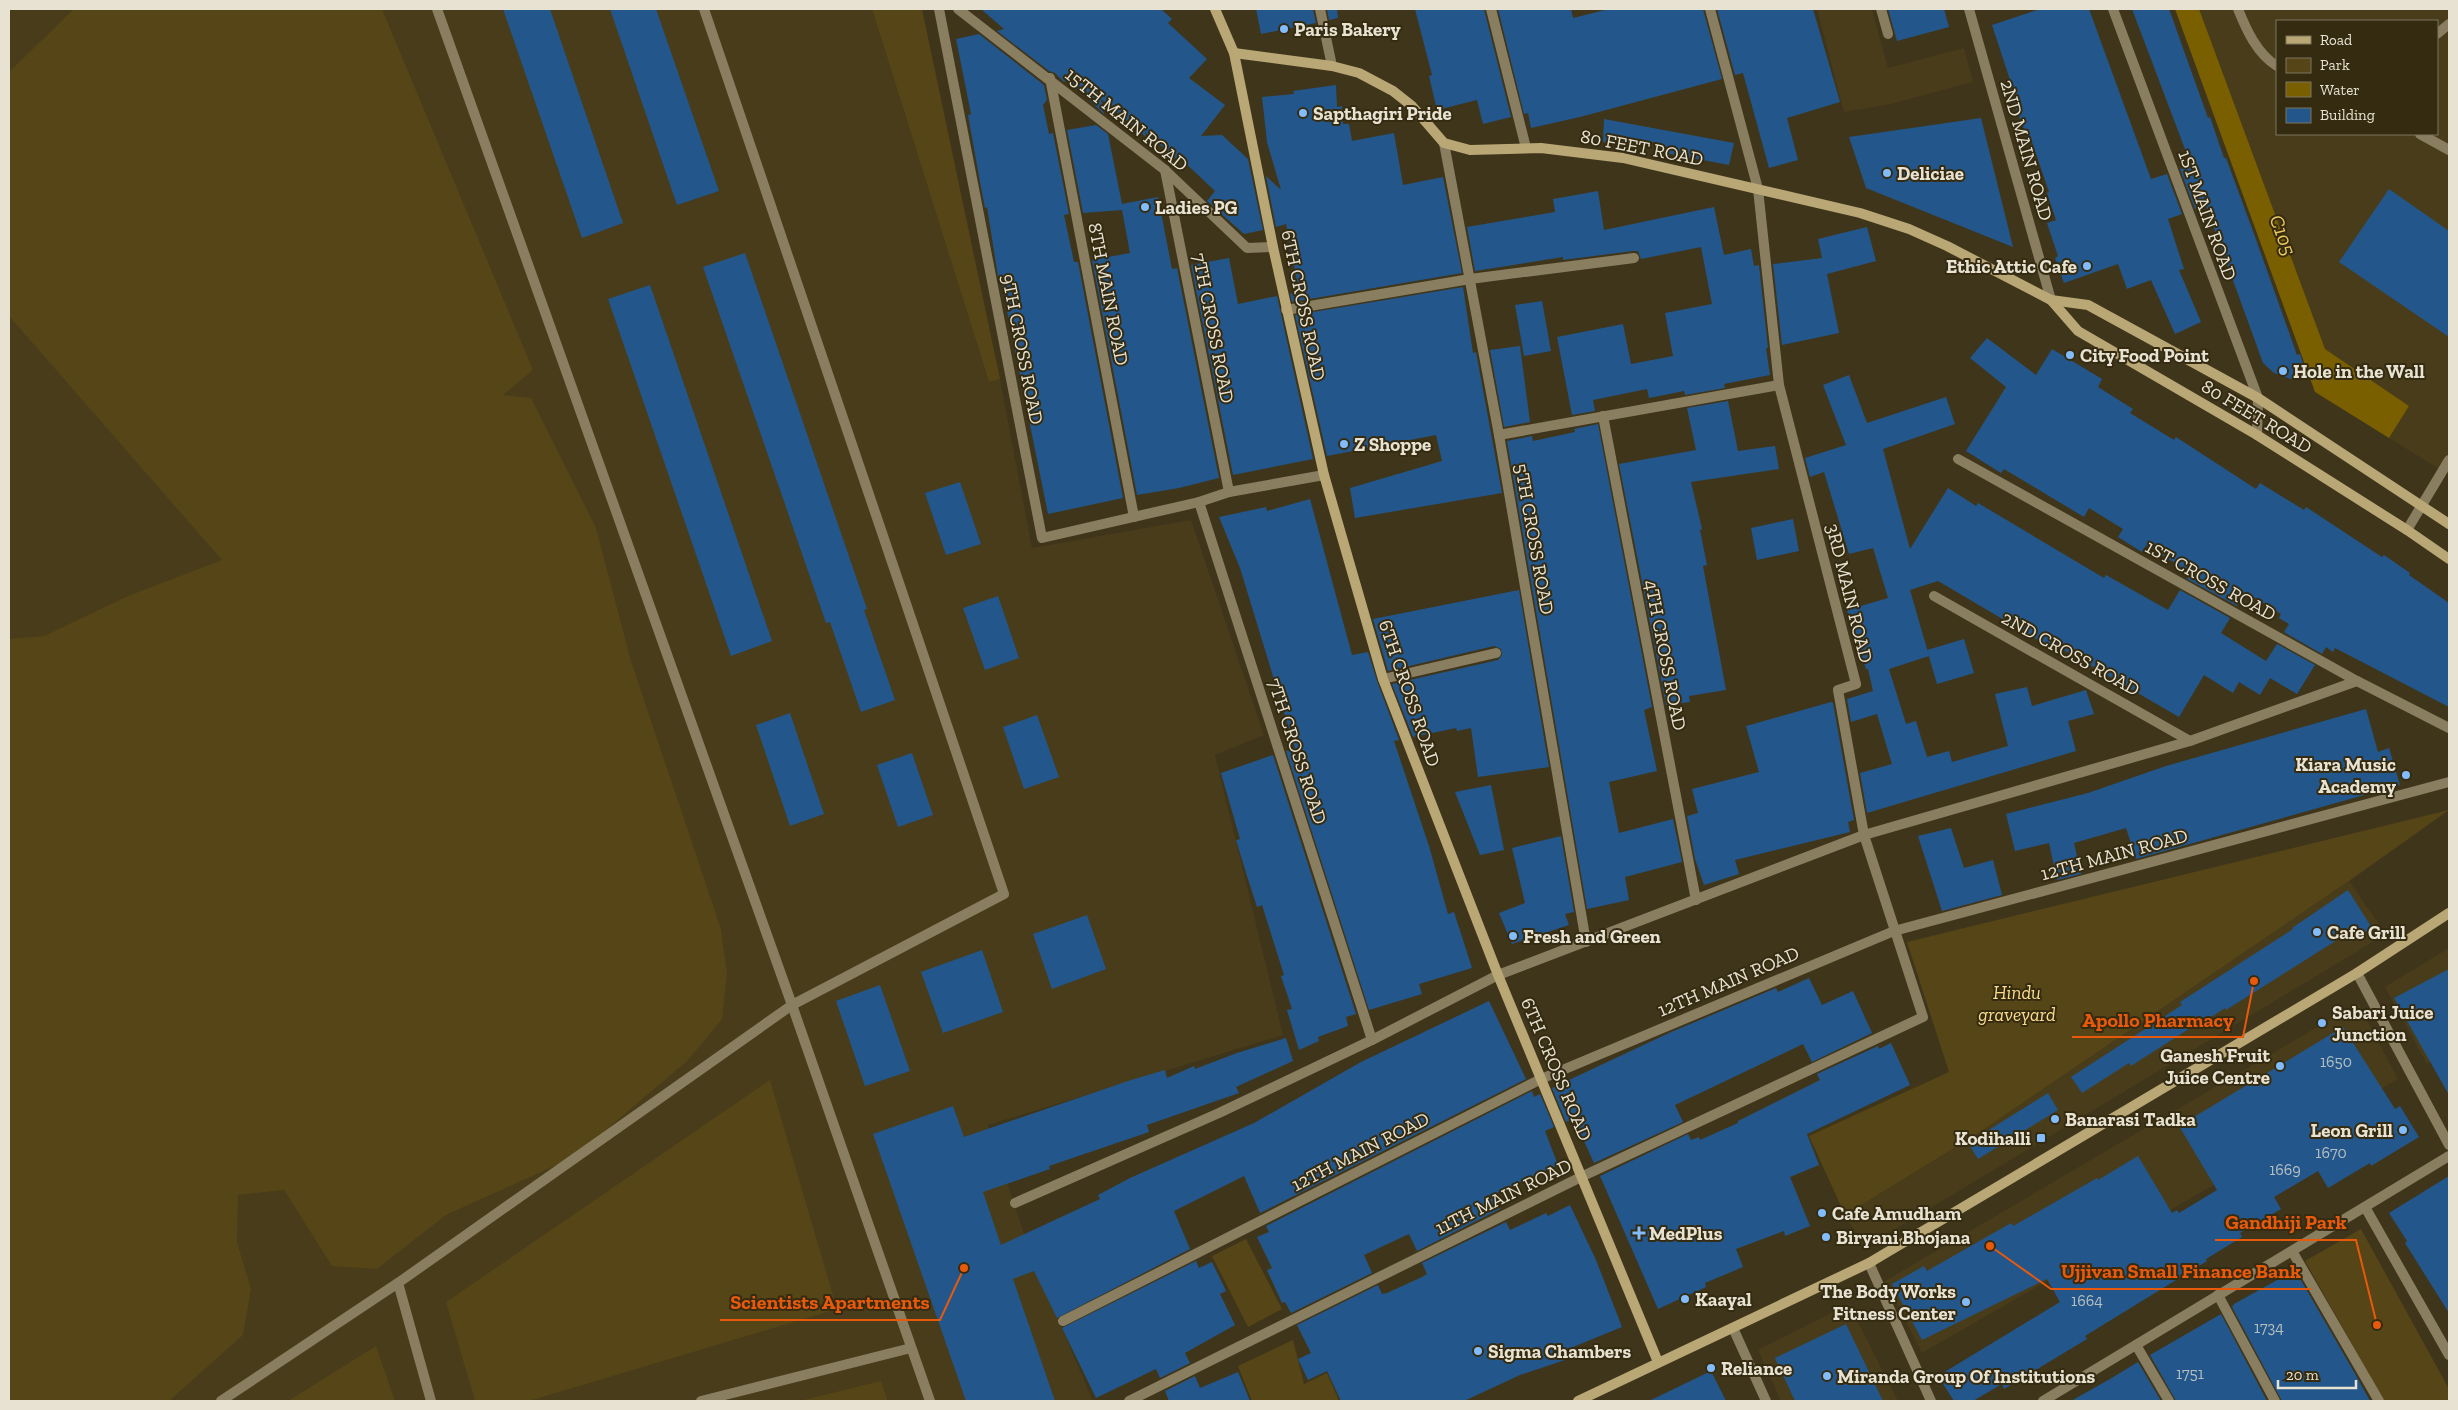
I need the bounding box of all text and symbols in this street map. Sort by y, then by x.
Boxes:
place label: Paris Bakery [1294,18,1401,41]
legend [2276,20,2438,135]
marker: Paris Bakery [1278,23,1290,35]
text: Road [2320,31,2353,49]
text: Park [2320,56,2350,74]
street label: 15TH MAIN ROAD [1061,63,1193,176]
street label: 2ND MAIN ROAD [1995,77,2058,223]
text: Water [2320,81,2360,99]
place label: Sapthagiri Pride [1313,102,1452,125]
text: Building [2320,106,2375,124]
marker: Sapthagiri Pride [1297,107,1309,119]
street label: 80 FEET ROAD [1578,124,1705,171]
street label: 1ST MAIN ROAD [2173,147,2242,284]
place label: Deliciae [1897,162,1964,185]
marker: Deliciae [1881,167,1893,179]
place label: Ladies PG [1155,196,1238,219]
marker: Ladies PG [1139,201,1151,213]
water label: C105 [2265,211,2301,259]
street label: 8TH MAIN ROAD [1083,221,1134,367]
street label: 6TH CROSS ROAD [1276,228,1331,383]
street label: 7TH CROSS ROAD [1188,251,1239,405]
place label: Ethic Attic Cafe [1946,255,2077,278]
marker: Ethic Attic Cafe [2081,260,2093,272]
street label: 9TH CROSS ROAD [997,272,1048,426]
place label: City Food Point [2080,344,2209,367]
marker: City Food Point [2064,349,2076,361]
place label: Hole in the Wall [2293,360,2425,383]
marker: Hole in the Wall [2277,365,2289,377]
street label: 80 FEET ROAD [2197,374,2316,458]
place label: Z Shoppe [1354,433,1431,456]
marker: Z Shoppe [1338,438,1350,450]
street label: 5TH CROSS ROAD [1510,462,1559,616]
street label: 3RD MAIN ROAD [1821,521,1878,665]
street label: 1ST CROSS ROAD [2141,535,2280,626]
street label: 4TH CROSS ROAD [1640,578,1691,732]
street label: 2ND CROSS ROAD [1998,606,2144,701]
street label: 6TH CROSS ROAD [1374,617,1445,769]
street label: 7TH CROSS ROAD [1263,675,1332,827]
place label: Kiara Music Academy [2295,753,2396,798]
marker: Kiara Music Academy [2400,769,2412,781]
street label: 12TH MAIN ROAD [2038,824,2190,885]
place label: Cafe Grill [2327,921,2406,944]
place label: Fresh and Green [1523,925,1662,948]
marker: Cafe Grill [2311,926,2323,938]
marker: Fresh and Green [1507,930,1519,942]
street label: 12TH MAIN ROAD [1654,941,1802,1022]
park label: Hindu graveyard [1978,981,2056,1026]
street label: 6TH CROSS ROAD [1516,994,1597,1144]
place label: Sabari Juice Junction [2332,1001,2433,1046]
callout: Apollo Pharmacy [2072,1002,2243,1037]
text: Apollo Pharmacy [2082,1008,2234,1032]
marker: Sabari Juice Junction [2316,1017,2328,1029]
place label: Ganesh Fruit Juice Centre [2160,1044,2270,1089]
house number: 1650 [2320,1052,2352,1071]
marker: Ganesh Fruit Juice Centre [2274,1060,2286,1072]
street label: 12TH MAIN ROAD [1287,1107,1433,1196]
place label: Banarasi Tadka [2065,1108,2196,1131]
marker: Banarasi Tadka [2049,1113,2061,1125]
place label: Leon Grill [2311,1119,2394,1142]
marker: Leon Grill [2397,1124,2409,1136]
place label: Kodihalli [1955,1127,2031,1150]
marker: Kodihalli [2035,1132,2047,1144]
house number: 1670 [2315,1143,2347,1162]
street label: 11TH MAIN ROAD [1431,1153,1575,1239]
house number: 1669 [2269,1160,2301,1179]
place label: Cafe Amudham [1832,1202,1962,1225]
callout: Gandhiji Park [2215,1205,2356,1240]
marker: Cafe Amudham [1816,1207,1828,1219]
text: Gandhiji Park [2225,1210,2347,1234]
place label: MedPlus [1649,1222,1723,1245]
place label: Biryani Bhojana [1836,1226,1971,1249]
marker: MedPlus [1633,1227,1645,1239]
marker: Biryani Bhojana [1820,1231,1832,1243]
callout: Ujjivan Small Finance Bank [2051,1254,2311,1289]
text: Ujjivan Small Finance Bank [2061,1259,2301,1283]
place label: The Body Works Fitness Center [1820,1280,1957,1325]
callout: Scientists Apartments [720,1285,940,1320]
place label: Kaayal [1695,1288,1752,1311]
text: Scientists Apartments [730,1290,930,1314]
house number: 1664 [2071,1291,2103,1310]
marker: Kaayal [1679,1293,1691,1305]
marker: The Body Works Fitness Center [1960,1296,1972,1308]
house number: 1734 [2254,1318,2284,1337]
place label: Sigma Chambers [1488,1340,1631,1363]
marker: Sigma Chambers [1472,1345,1484,1357]
place label: Reliance [1721,1357,1792,1380]
scale bar [2278,1358,2356,1390]
marker: Reliance [1705,1362,1717,1374]
house number: 1751 [2176,1364,2204,1383]
place label: Miranda Group Of Institutions [1837,1365,2095,1388]
text: 20 m [2286,1366,2319,1384]
marker: Miranda Group Of Institutions [1821,1370,1833,1382]

